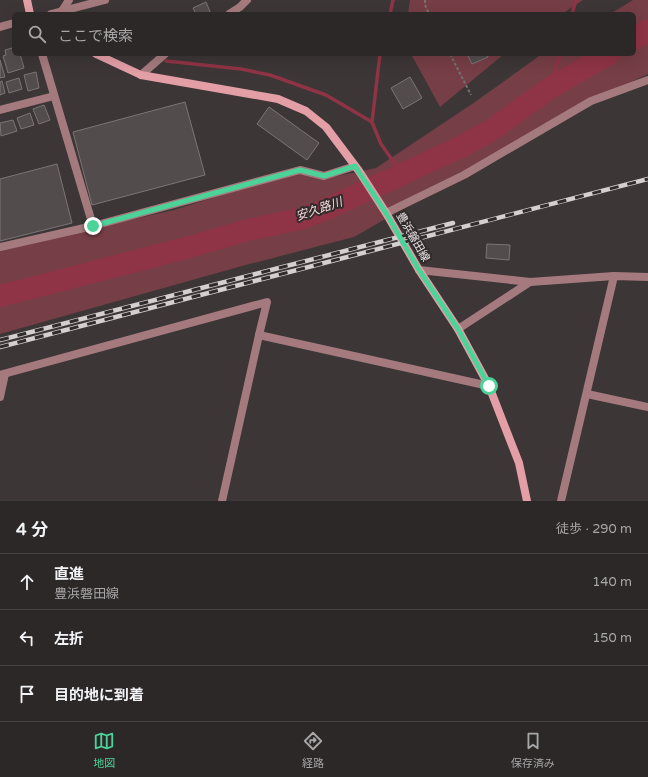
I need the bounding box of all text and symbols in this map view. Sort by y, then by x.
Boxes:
search box [12,12,636,56]
icon: search [26,23,48,45]
text: ここで検索 [58,27,133,45]
water label: 安久路川 [294,194,346,223]
street label: 豊浜磐田線 [394,210,432,264]
route end [84,217,102,235]
route start [480,377,498,395]
text: 4 分 [16,519,48,540]
text: 徒歩 · 290 m [556,521,632,537]
text: 直進 [54,565,84,583]
icon: ahead [16,571,38,593]
text: 140 m [592,574,632,590]
text: 豊浜磐田線 [54,586,119,602]
icon: left [16,627,38,649]
text: 左折 [54,630,84,648]
text: 150 m [592,630,632,646]
icon: arrive [16,683,38,705]
text: 目的地に到着 [54,686,144,704]
tab: 地図 [93,730,115,770]
tab: 経路 [302,730,324,770]
tab: 保存済み [511,730,555,770]

